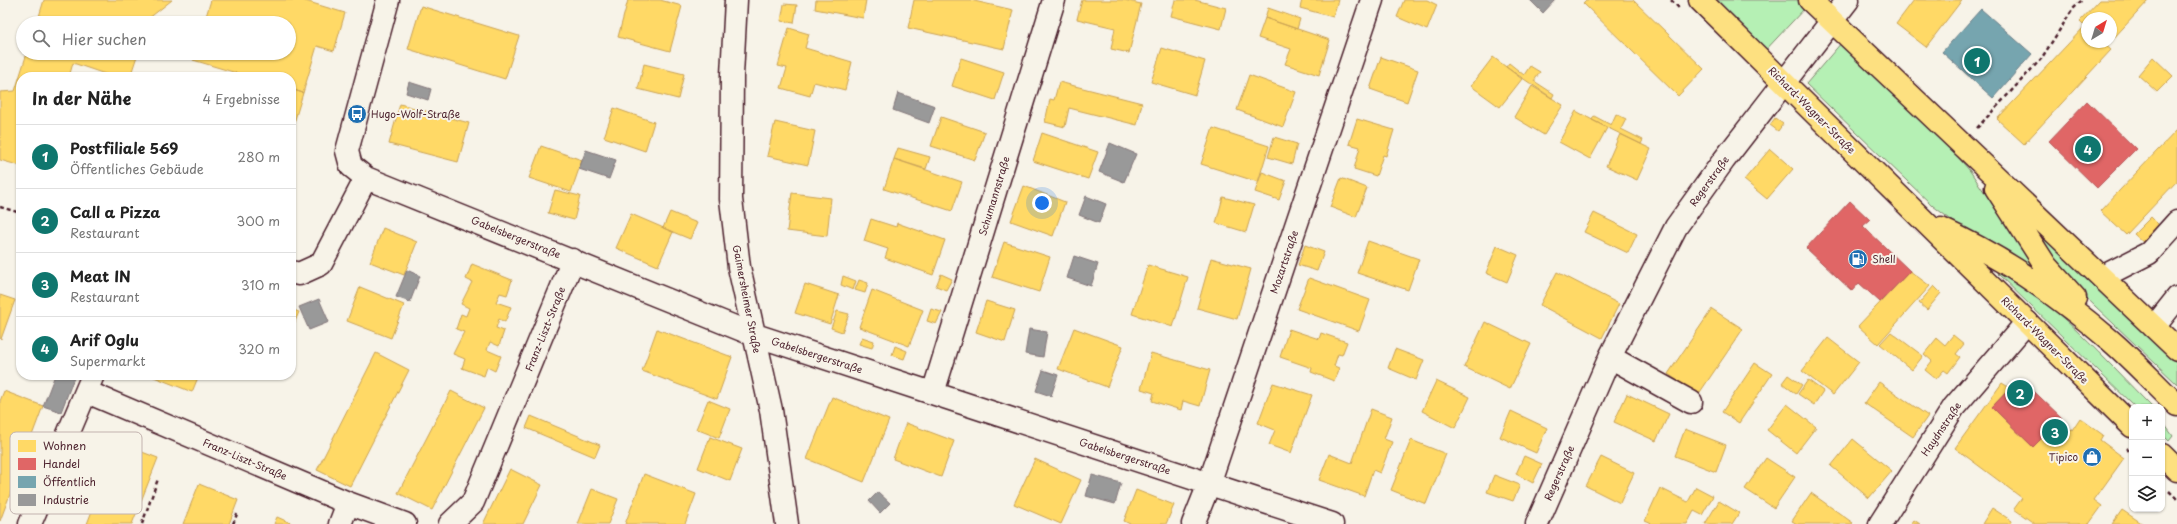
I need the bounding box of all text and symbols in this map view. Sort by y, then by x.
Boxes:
north arrow [2081,12,2117,48]
search box [16,16,296,60]
icon: search [30,27,52,49]
text: Hier suchen [62,27,147,50]
pin: 1 [1964,46,1990,76]
street label: Richard-Wagner-Straße [1765,63,1859,157]
text: In der Nähe [32,85,131,111]
text: 4 Ergebnisse [203,89,280,108]
bus stop icon: Hugo-Wolf-Straße [346,103,368,125]
place label: Hugo-Wolf-Straße [371,106,460,121]
pin: 4 [2075,134,2101,164]
text: Postfiliale 569 [70,136,178,159]
text: 1 [42,147,48,166]
text: 280 m [238,147,280,166]
street label: Regerstraße [1685,152,1732,209]
street label: Schumannstraße [974,154,1013,237]
text: Öffentliches Gebäude [70,159,204,178]
your location [1032,193,1052,213]
text: Call a Pizza [70,200,160,223]
text: 2 [40,211,50,230]
text: 300 m [236,211,280,230]
street label: Gabelsbergerstraße [469,212,563,261]
text: Restaurant [70,223,140,242]
street label: Mozartstraße [1266,228,1301,296]
street label: Gaimersheimer Straße [730,244,765,354]
fuel station icon: Shell [1847,248,1869,270]
place label: Shell [1872,251,1896,266]
text: Meat IN [70,264,131,287]
text: 3 [41,275,49,294]
text: 310 m [241,275,280,294]
street label: Franz-Liszt-Straße [521,284,568,373]
text: Restaurant [70,287,140,306]
street label: Richard-Wagner-Straße [1998,293,2092,387]
text: Arif Oglu [70,328,139,351]
street label: Gabelsbergerstraße [769,333,865,376]
text: 4 [41,339,49,358]
text: 320 m [238,339,280,358]
text: Supermarkt [70,351,145,370]
pin: 2 [2007,378,2033,408]
street label: Haydnstraße [1917,399,1964,459]
map controls [2129,404,2165,512]
button: + [2129,404,2165,440]
pin: 3 [2042,417,2068,447]
legend [10,432,142,514]
street label: Franz-Liszt-Straße [201,434,290,483]
street label: Gabelsbergerstraße [1077,434,1173,477]
text: Wohnen [43,437,86,454]
button: − [2129,440,2165,476]
street label: Regerstraße [1540,443,1577,503]
shop icon: Tipico [2081,446,2103,468]
place label: Tipico [2049,449,2078,464]
text: Handel [43,455,80,472]
text: Öffentlich [43,473,96,490]
button: layers [2129,476,2165,512]
text: Industrie [43,491,89,508]

